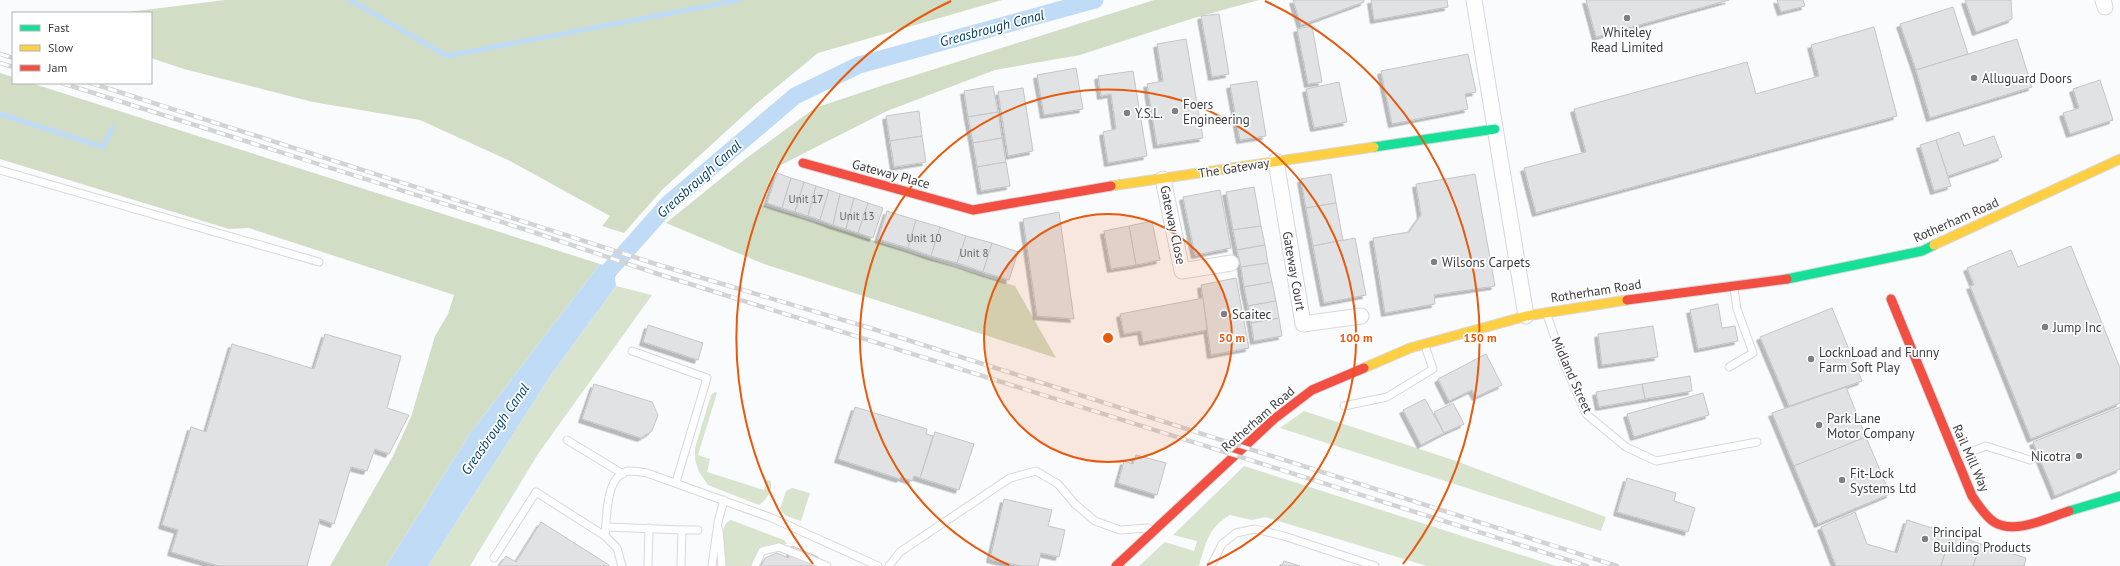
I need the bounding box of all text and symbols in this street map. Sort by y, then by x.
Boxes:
water label: Greasbrough Canal [938,5,1047,51]
legend [12,12,152,84]
marker: Whiteley Read Limited [1622,13,1632,23]
text: Fast [48,20,69,35]
place label: Whiteley Read Limited [1591,24,1663,56]
text: Slow [48,40,73,55]
text: Jam [47,60,67,75]
place label: Alluguard Doors [1982,70,2072,87]
marker: Alluguard Doors [1969,73,1979,83]
place label: Foers Engineering [1183,96,1250,128]
place label: Y.S.L. [1135,105,1163,122]
marker: Foers Engineering [1170,106,1180,116]
marker: Y.S.L. [1122,108,1132,118]
water label: Greasbrough Canal [653,136,745,222]
street label: The Gateway [1197,154,1271,182]
street label: Gateway Place [850,155,932,193]
street label: Gateway Close [1156,184,1190,266]
house number: Unit 17 [789,192,823,206]
street label: Rotherham Road [1911,194,2001,246]
house number: Unit 13 [840,209,874,223]
street label: Gateway Court [1279,230,1309,313]
house number: Unit 10 [907,231,941,245]
house number: Unit 8 [960,246,988,260]
place label: Wilsons Carpets [1442,254,1530,271]
marker: Wilsons Carpets [1429,257,1439,267]
street label: Rotherham Road [1549,275,1643,307]
place label: Scaitec [1232,306,1271,323]
marker: Scaitec [1219,309,1229,319]
place label: Jump Inc [2052,319,2102,336]
marker: Jump Inc [2040,322,2050,332]
text: 50 m [1219,330,1245,345]
text: 100 m [1339,330,1373,345]
text: 150 m [1463,330,1497,345]
centre of rings [1101,331,1115,345]
street label: Midland Street [1548,334,1597,416]
place label: LocknLoad and Funny Farm Soft Play [1819,344,1939,376]
marker: LocknLoad and Funny Farm Soft Play [1806,354,1816,364]
water label: Greasbrough Canal [457,380,533,478]
street label: Rotherham Road [1218,382,1298,456]
place label: Park Lane Motor Company [1827,410,1915,442]
marker: Park Lane Motor Company [1814,420,1824,430]
street label: Rail Mill Way [1949,422,1993,494]
place label: Nicotra [2031,448,2071,465]
marker: Nicotra [2074,451,2084,461]
place label: Fit-Lock Systems Ltd [1850,465,1916,497]
marker: Fit-Lock Systems Ltd [1837,475,1847,485]
place label: Principal Building Products [1933,524,2031,556]
marker: Principal Building Products [1920,534,1930,544]

